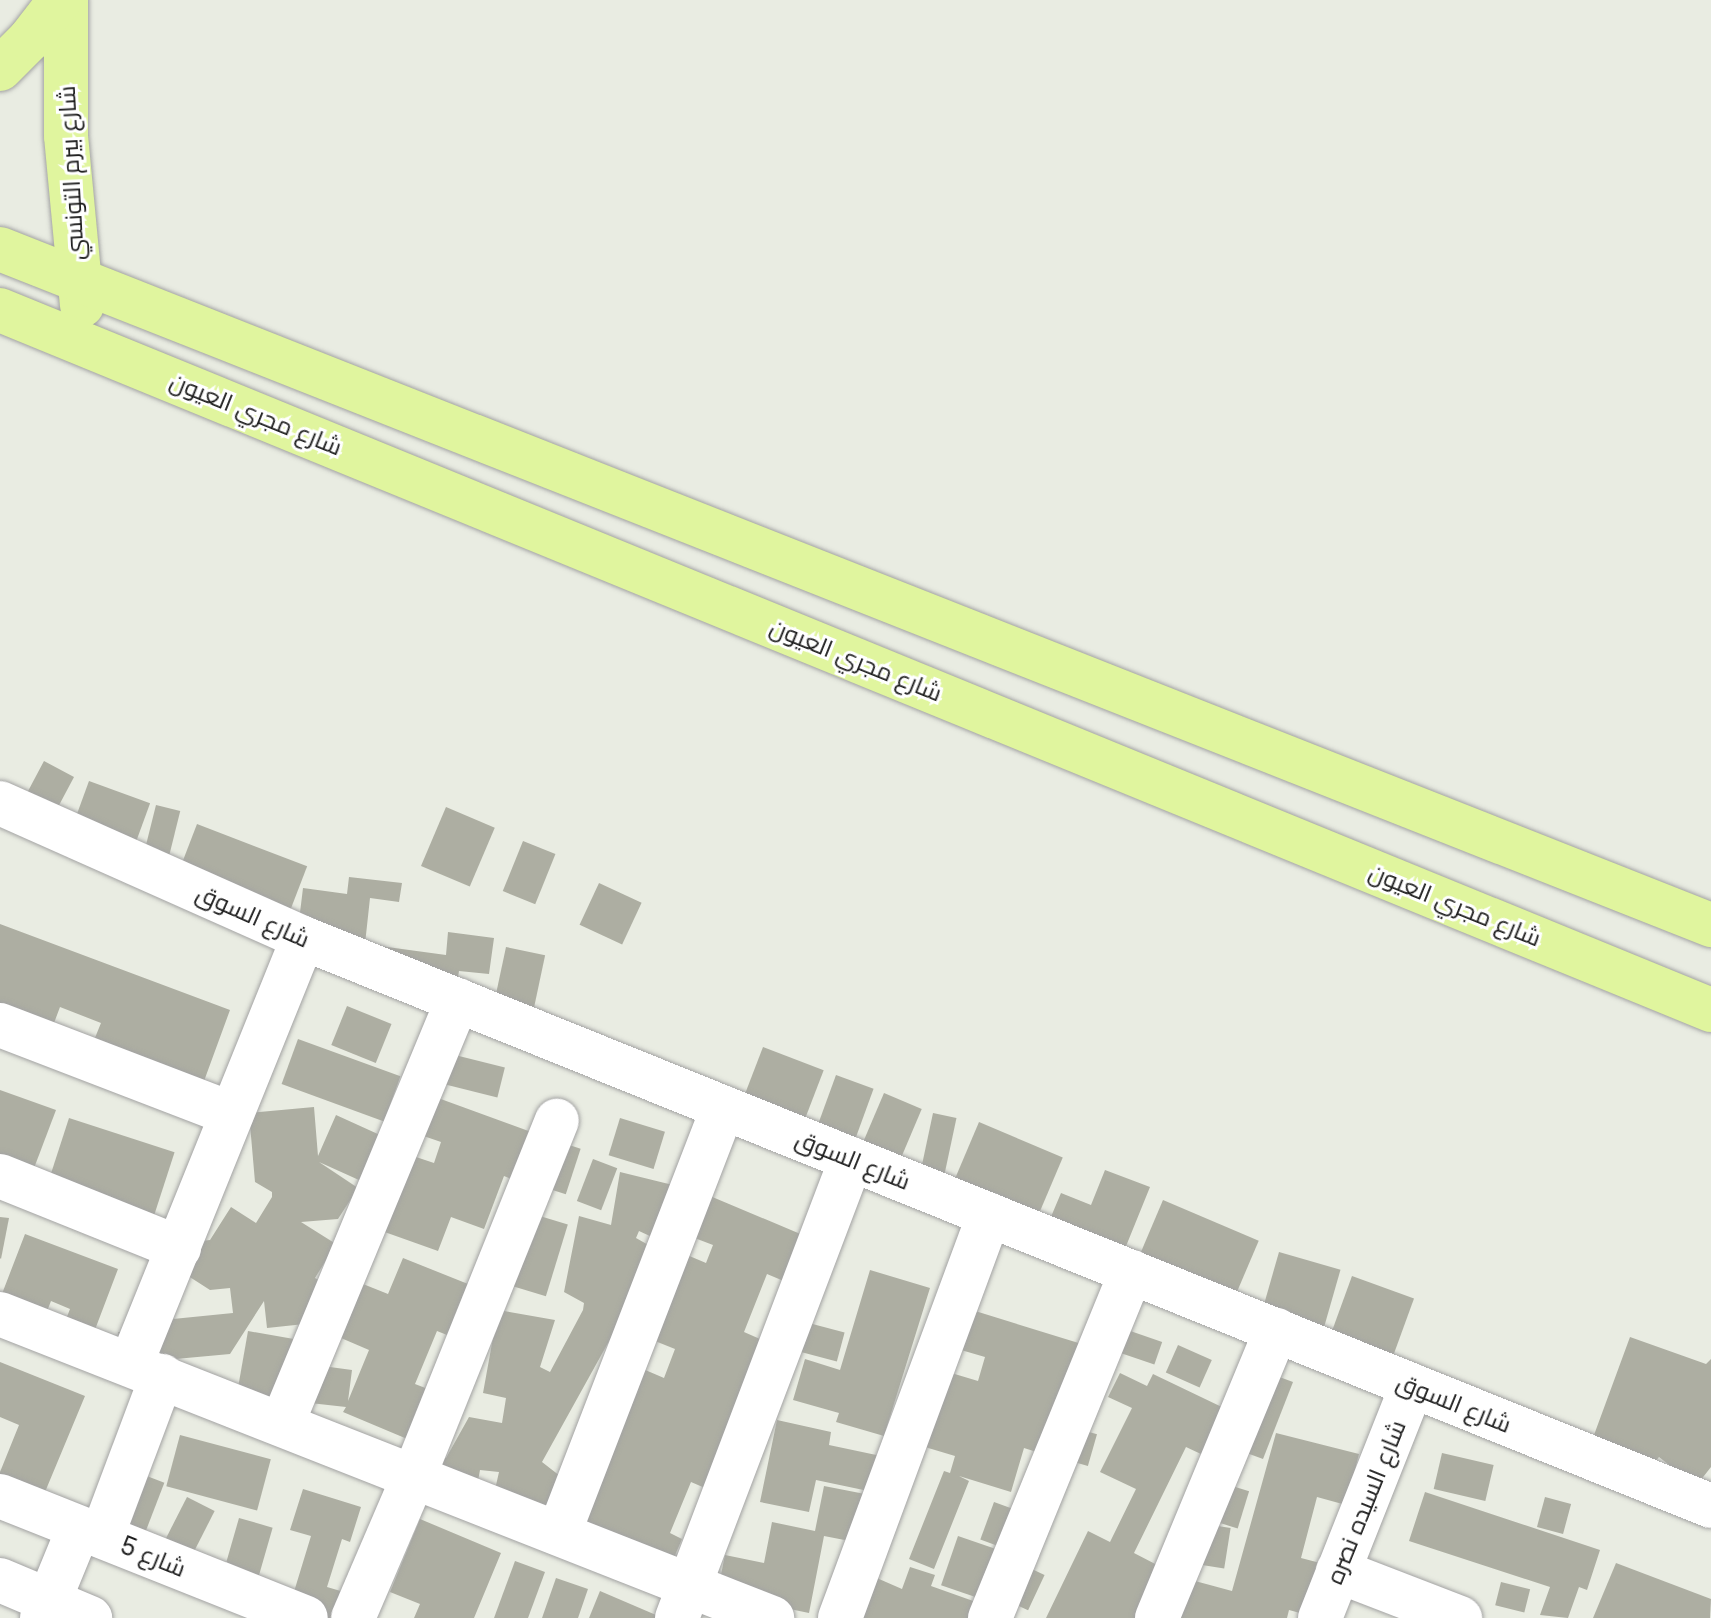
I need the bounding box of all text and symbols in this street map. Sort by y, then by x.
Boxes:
street label: شارع بيرم التونسي [52,85,90,261]
street label: شارع مجري العيون [166,366,346,462]
street label: شارع مجري العيون [766,612,946,708]
street label: شارع مجري العيون [1365,857,1545,953]
street label: شارع السوق [192,878,314,954]
street label: شارع السوق [791,1124,915,1196]
street label: شارع السوق [1392,1367,1516,1439]
street label: شارع السيده نصره [1320,1416,1412,1588]
street label: شارع 5 [116,1531,190,1583]

